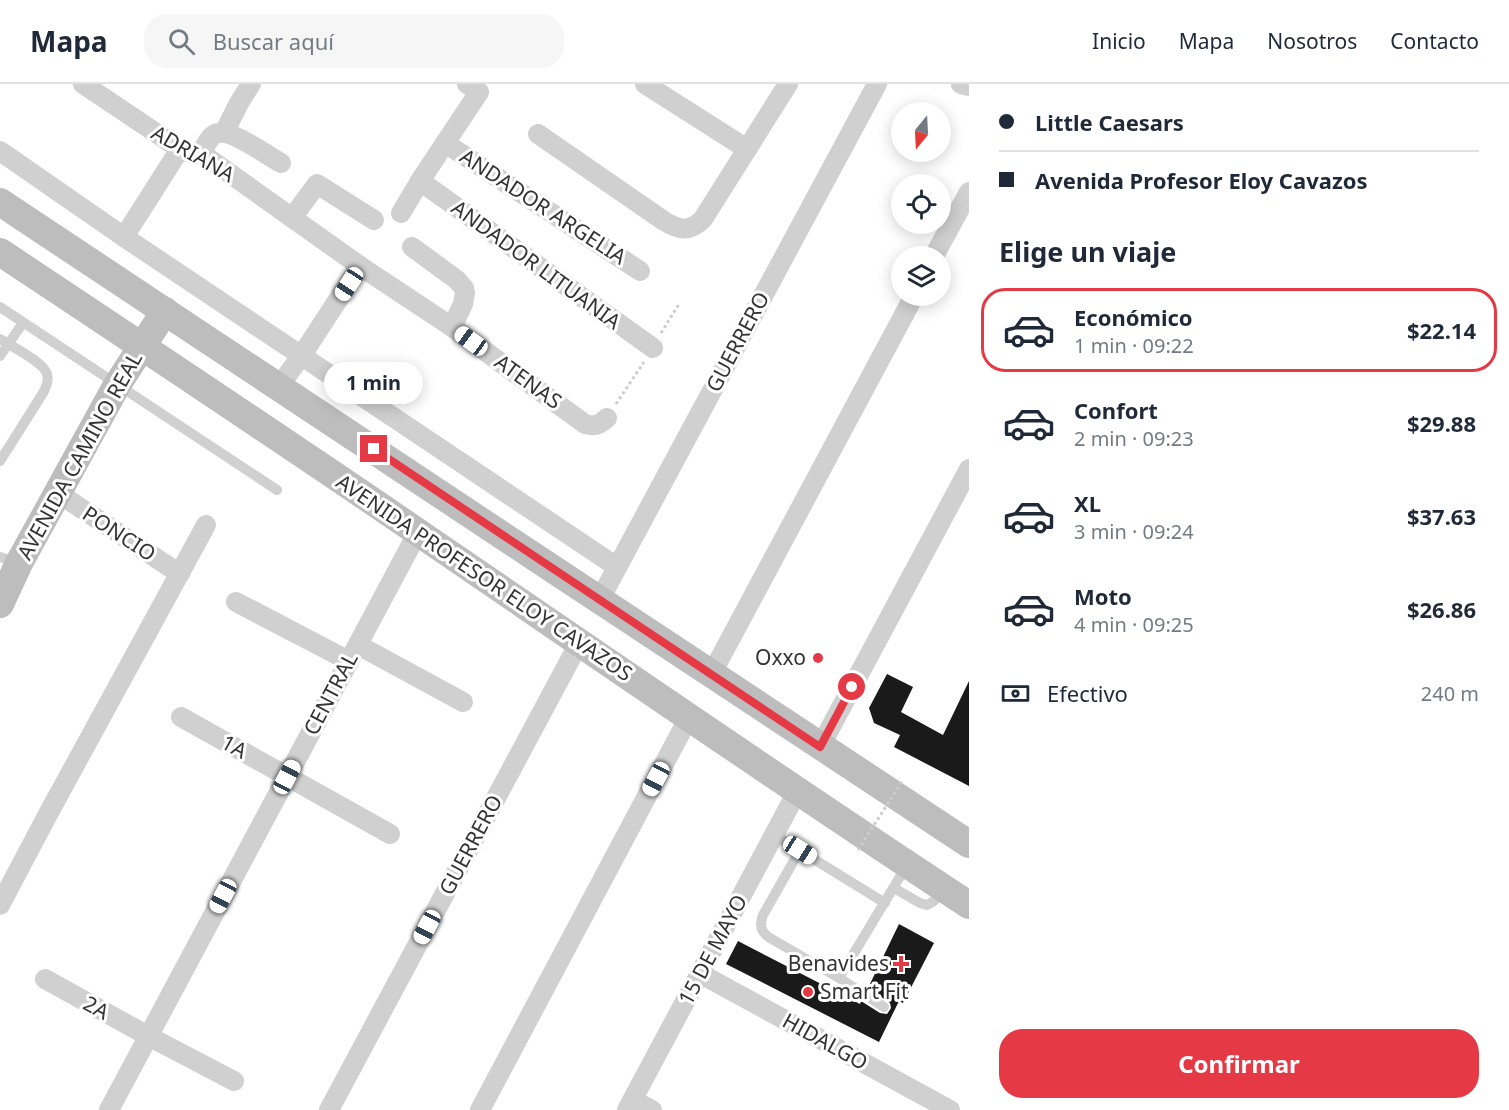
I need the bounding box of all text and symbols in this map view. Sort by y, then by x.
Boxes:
search box [144,14,564,68]
text: Mapa [30,22,108,60]
icon: search [165,25,198,58]
text: Buscar aquí [213,26,334,56]
text: Inicio [1092,27,1146,55]
text: Mapa [1179,27,1234,55]
text: Nosotros [1267,27,1357,55]
text: Contacto [1390,27,1479,55]
north arrow [891,102,951,162]
map controls [891,102,951,306]
text: Little Caesars [1035,107,1184,137]
street label: ADRIANA [147,118,241,188]
street label: ANDADOR ARGELIA [455,142,633,271]
text: Avenida Profesor Eloy Cavazos [1035,165,1368,195]
button: locate [891,174,951,234]
street label: ANDADOR LITUANIA [446,193,627,335]
text: Elige un viaje [999,233,1176,270]
button: layers [891,246,951,306]
car [332,264,366,304]
street label: GUERRERO [699,287,775,396]
text: Económico [1074,302,1193,332]
icon: car [1002,303,1056,357]
text: $22.14 [1407,315,1476,345]
car [451,323,491,359]
text: 1 min · 09:22 [1074,332,1194,359]
street label: AVENIDA CAMINO REAL [10,347,148,564]
street label: ATENAS [490,347,568,415]
callout: 1 min [324,362,424,404]
text: 1 min [346,369,401,396]
text: Confort [1074,395,1158,425]
icon: car [1002,396,1056,450]
text: $29.88 [1407,408,1476,438]
text: 2 min · 09:23 [1074,425,1194,452]
route end [360,435,387,462]
street label: AVENIDA PROFESOR ELOY CAVAZOS [331,467,638,687]
text: XL [1074,488,1101,518]
icon: car [1002,489,1056,543]
street label: PONCIO [78,499,161,567]
text: $37.63 [1407,501,1476,531]
text: 3 min · 09:24 [1074,518,1194,545]
text: Moto [1074,581,1132,611]
icon: car [1002,582,1056,636]
text: $26.86 [1407,594,1476,624]
text: 4 min · 09:25 [1074,611,1194,638]
place label: Oxxo [755,643,806,671]
street label: CENTRAL [297,647,364,740]
marker: Oxxo [811,651,825,665]
route start [838,673,865,700]
icon: cash [999,677,1032,710]
text: Efectivo [1047,678,1128,708]
text: 240 m [1421,680,1479,707]
street label: 1A [217,728,253,765]
car [271,757,303,797]
car [640,759,672,799]
street label: GUERRERO [432,790,508,899]
car [780,833,820,867]
car [207,876,239,916]
street label: 15 DE MAYO [671,890,753,1010]
car [411,907,443,947]
place label: Benavides [788,949,889,977]
marker: Benavides [894,957,908,971]
place label: Smart Fit [820,977,909,1005]
marker: Smart Fit [801,985,815,999]
street label: 2A [79,989,115,1026]
street label: HIDALGO [778,1006,873,1076]
button: Confirmar [999,1029,1479,1098]

